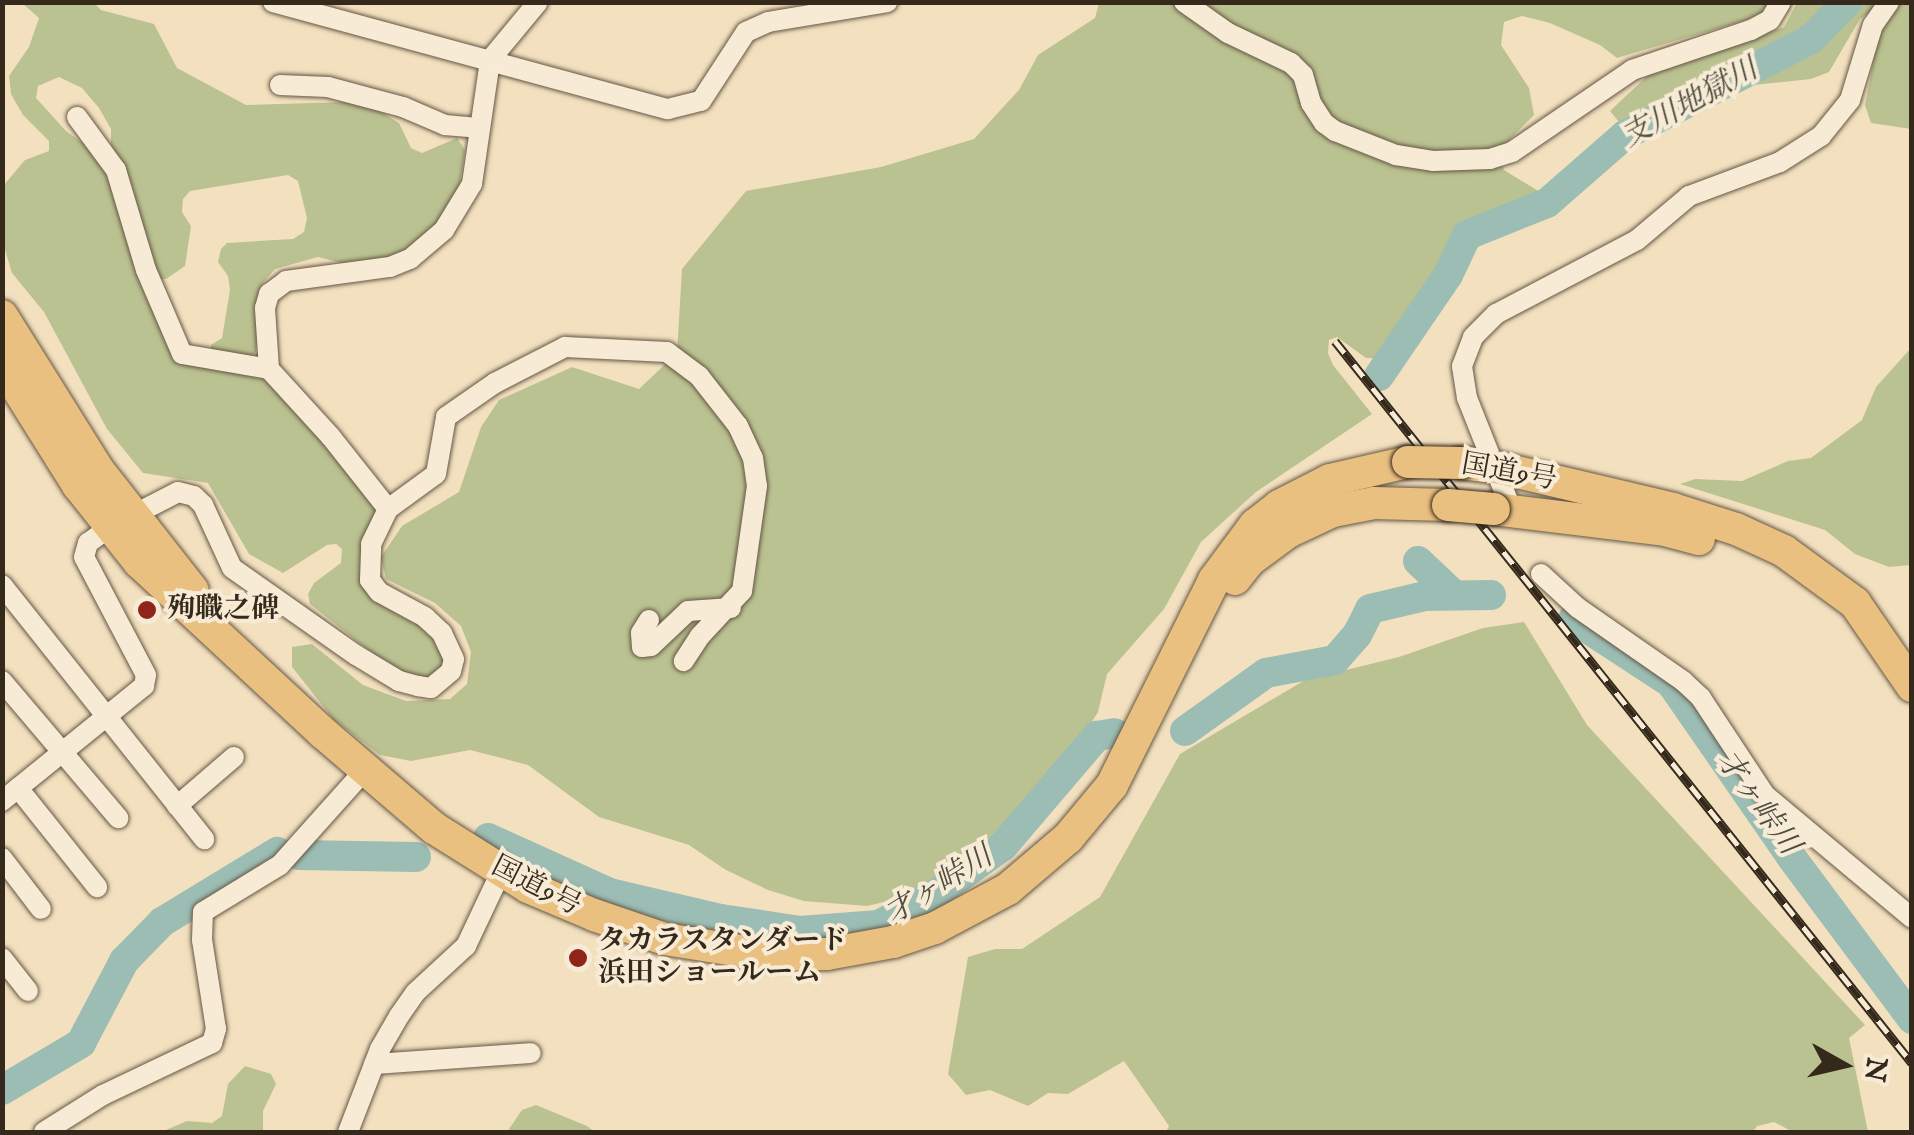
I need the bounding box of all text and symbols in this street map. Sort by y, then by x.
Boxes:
water label: 支川地獄川 [1616,52,1764,156]
street label: 国道9号 [1459,448,1559,498]
place label: 殉職之碑 [167,593,279,627]
marker: 殉職之碑 [136,599,158,621]
water label: 才ヶ峠川 [1707,744,1807,862]
water label: 才ヶ峠川 [879,839,999,933]
street label: 国道9号 [486,850,586,924]
place label: タカラスタンダード 浜田ショールーム [598,925,850,991]
marker: タカラスタンダード 浜田ショールーム [567,947,589,969]
north arrow [1794,1015,1894,1115]
text: N [1855,1055,1893,1084]

